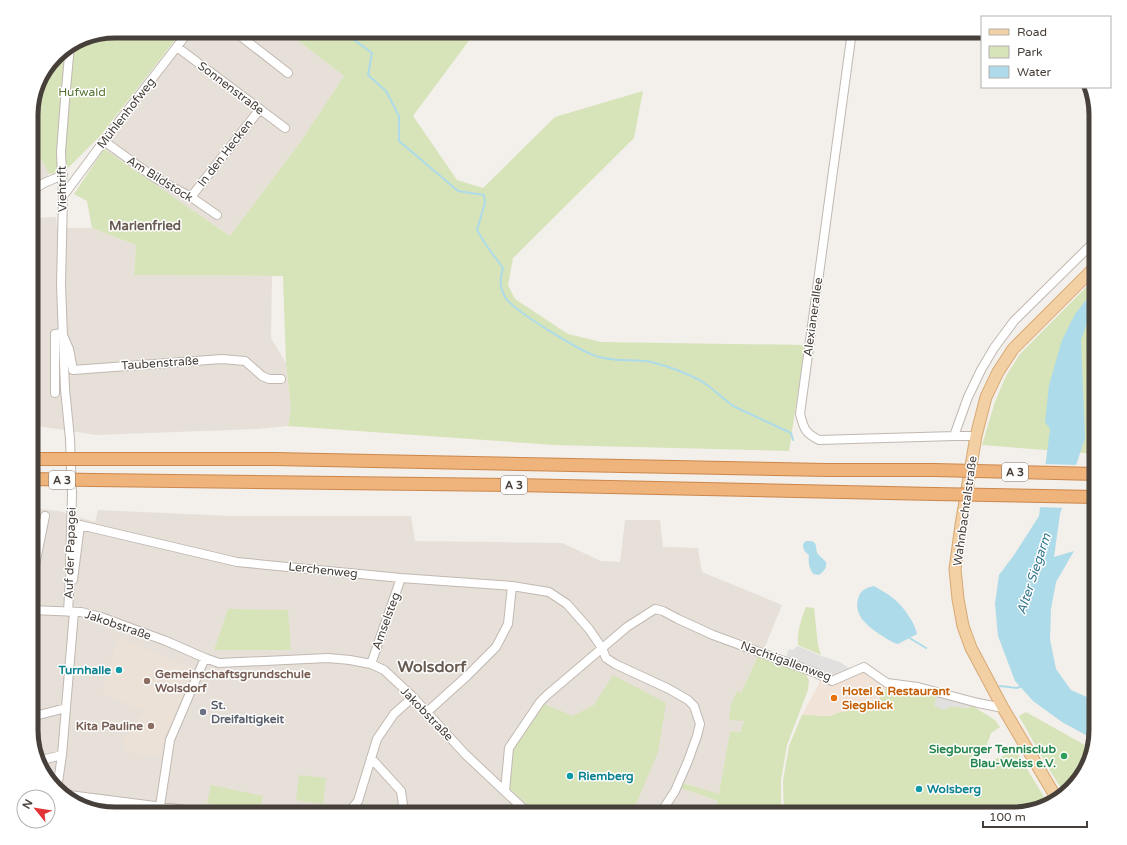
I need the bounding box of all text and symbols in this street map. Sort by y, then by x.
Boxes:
legend [981,16,1111,88]
text: Road [1017,25,1047,39]
text: Park [1017,45,1043,59]
street label: Sonnenstraße [195,59,267,118]
text: Water [1017,65,1052,79]
street label: Mühlenhofweg [94,75,158,151]
park label: Hufwald [58,85,106,99]
street label: In den Hecken [195,117,255,189]
street label: Am Bildstock [124,153,196,205]
street label: Viehtrift [55,165,69,212]
district label: Marienfried [109,218,181,234]
street label: Alexianerallee [801,276,826,357]
street label: Taubenstraße [121,353,199,373]
street label: Wahnbachtalstraße [950,455,980,567]
road number: A 3 [1002,463,1028,481]
road number: A 3 [49,471,75,489]
road number: A 3 [501,476,527,494]
street label: Auf der Papagei [61,507,79,599]
water label: Alter Siegarm [1013,530,1055,617]
street label: Lerchenweg [288,559,358,581]
street label: Amselsteg [369,590,403,652]
street label: Jakobstraße [83,607,153,643]
street label: Nachtigallenweg [739,638,833,684]
district label: Wolsdorf [398,657,467,677]
place label: Turnhalle [57,663,111,677]
marker: Turnhalle [114,665,124,675]
place label: Gemeinschaftsgrundschule Wolsdorf [155,667,311,695]
marker: Gemeinschaftsgrundschule Wolsdorf [142,676,152,686]
street label: Jakobstraße [398,684,456,744]
place label: Hotel & Restaurant Siegblick [842,684,951,713]
marker: Hotel & Restaurant Siegblick [829,693,839,703]
place label: St. Dreifaltigkeit [211,698,285,727]
marker: St. Dreifaltigkeit [198,707,208,717]
place label: Kita Pauline [76,719,143,733]
marker: Kita Pauline [146,721,156,731]
place label: Siegburger Tennisclub Blau-Weiss e.V. [929,742,1056,770]
marker: Siegburger Tennisclub Blau-Weiss e.V. [1059,751,1069,761]
place label: Riemberg [578,769,634,784]
marker: Riemberg [565,771,575,781]
place label: Wolsberg [927,782,981,797]
marker: Wolsberg [914,784,924,794]
north arrow [16,789,56,829]
text: N [20,797,36,811]
scale bar [983,803,1087,829]
text: 100 m [989,810,1026,824]

